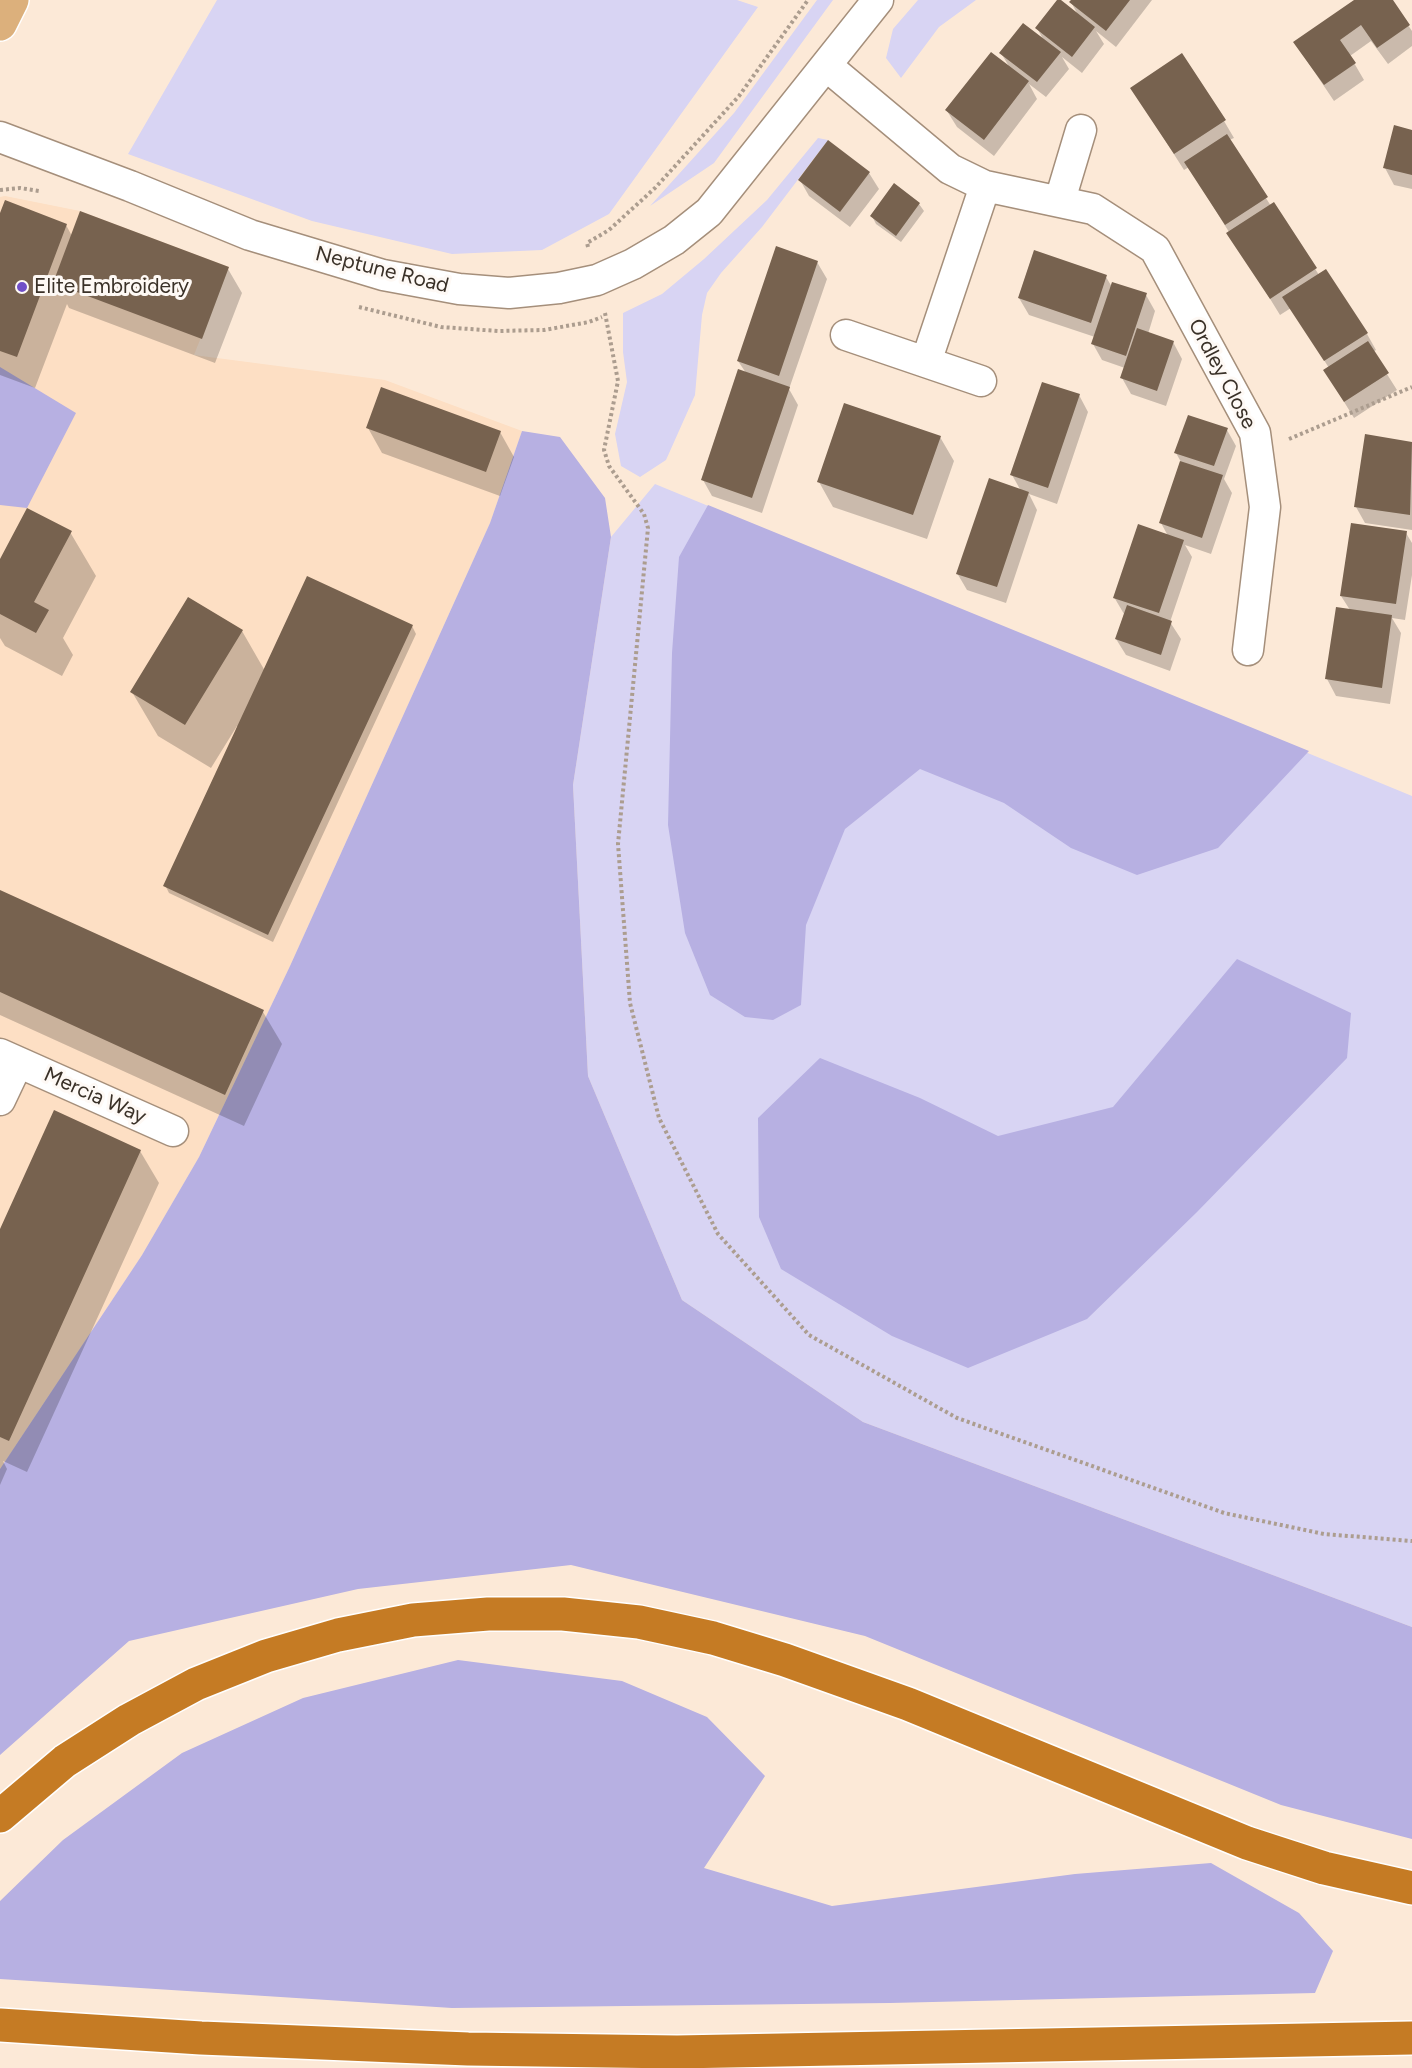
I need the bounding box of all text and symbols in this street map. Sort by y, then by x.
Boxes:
street label: Neptune Road [313,241,451,299]
place label: Elite Embroidery [34,274,189,300]
marker: Elite Embroidery [15,280,29,294]
street label: Ordley Close [1182,315,1262,433]
street label: Mercia Way [40,1062,150,1130]

